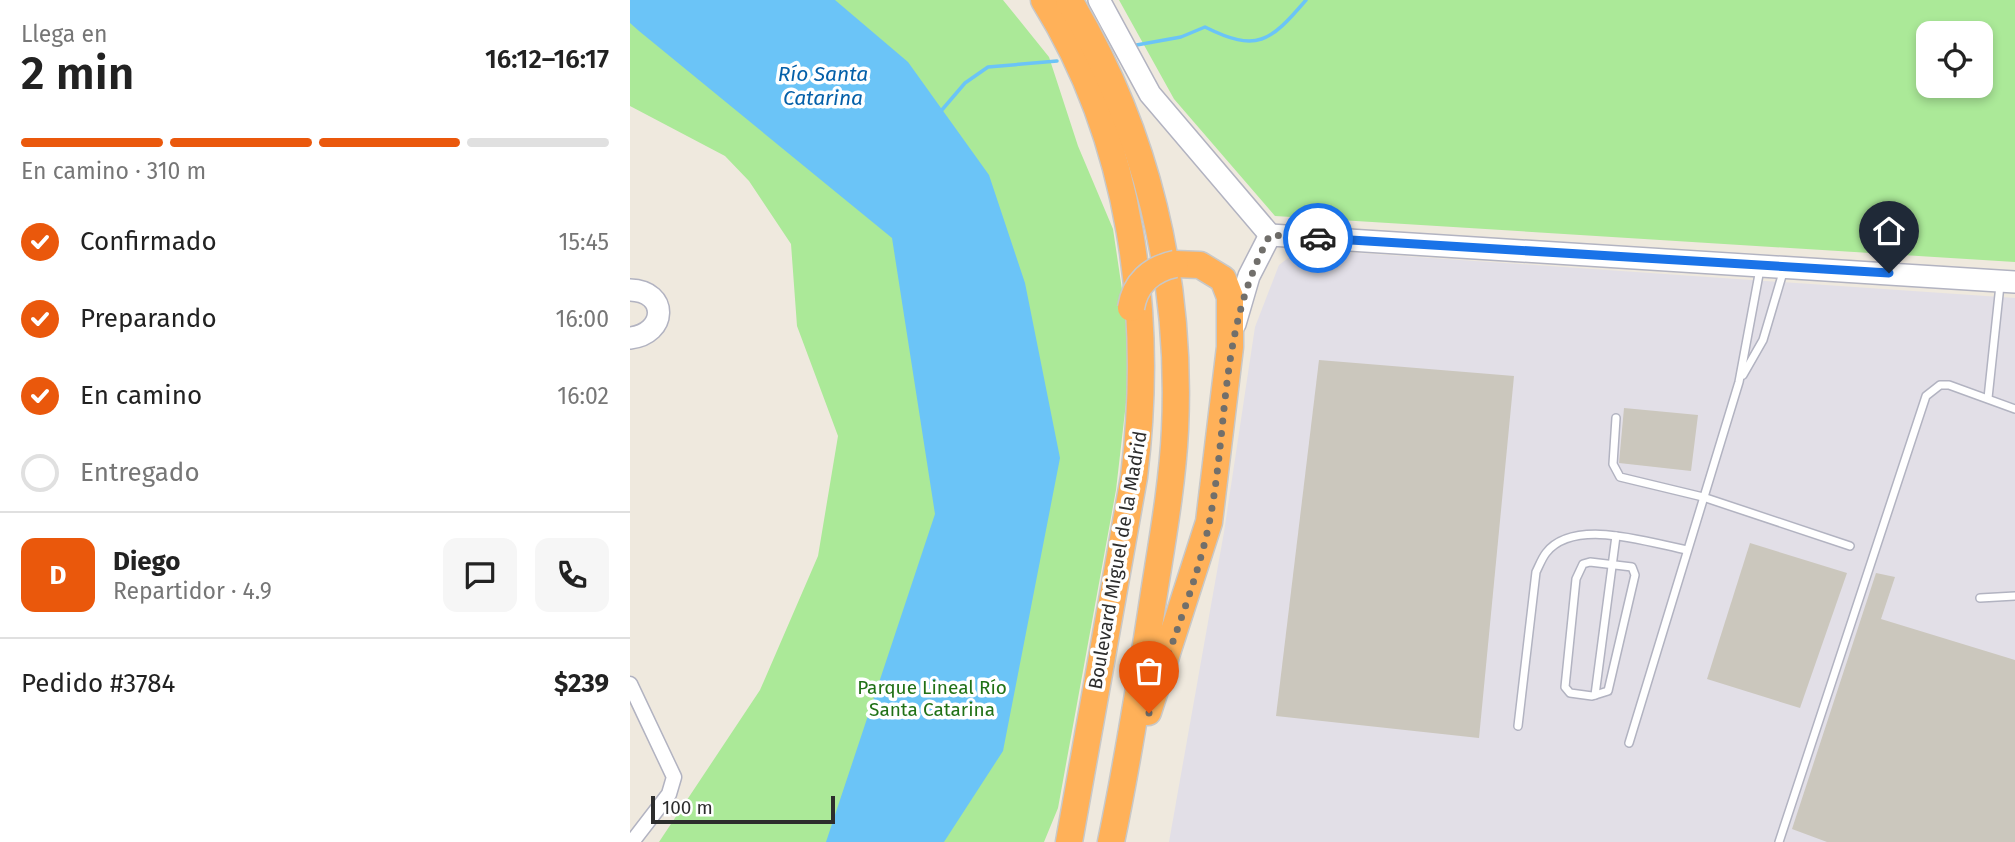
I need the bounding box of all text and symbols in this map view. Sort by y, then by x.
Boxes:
text: Llega en [21,20,107,48]
map controls [1916,21,1993,98]
button: locate [1916,21,1993,98]
text: 16:12–16:17 [485,44,609,75]
text: 2 min [21,46,134,101]
water label: Río Santa Catarina [778,61,868,111]
text: En camino · 310 m [21,157,206,185]
pin [1859,201,1919,273]
courier [1283,203,1353,273]
icon: home [1870,212,1908,250]
icon: car [1299,219,1337,257]
icon: check [21,223,59,261]
text: Confirmado [80,226,217,257]
text: 15:45 [559,228,609,256]
icon: check [21,300,59,338]
text: Preparando [80,303,217,334]
text: 16:00 [556,305,609,333]
icon: check [21,377,59,415]
text: En camino [80,380,202,411]
text: 16:02 [557,382,609,410]
street label: Boulevard Miguel de la Madrid [1083,429,1152,691]
text: Entregado [80,457,200,488]
button: chat [443,538,517,612]
button: phone [535,538,609,612]
text: Diego [113,546,181,577]
text: D [50,560,66,591]
text: Repartidor · 4.9 [113,577,272,605]
pin [1119,641,1179,713]
icon: bag [1130,652,1168,690]
text: Pedido #3784 [21,668,175,699]
text: $239 [554,668,609,699]
park label: Parque Lineal Río Santa Catarina [857,676,1007,721]
scale bar [651,793,835,825]
text: 100 m [662,796,713,819]

